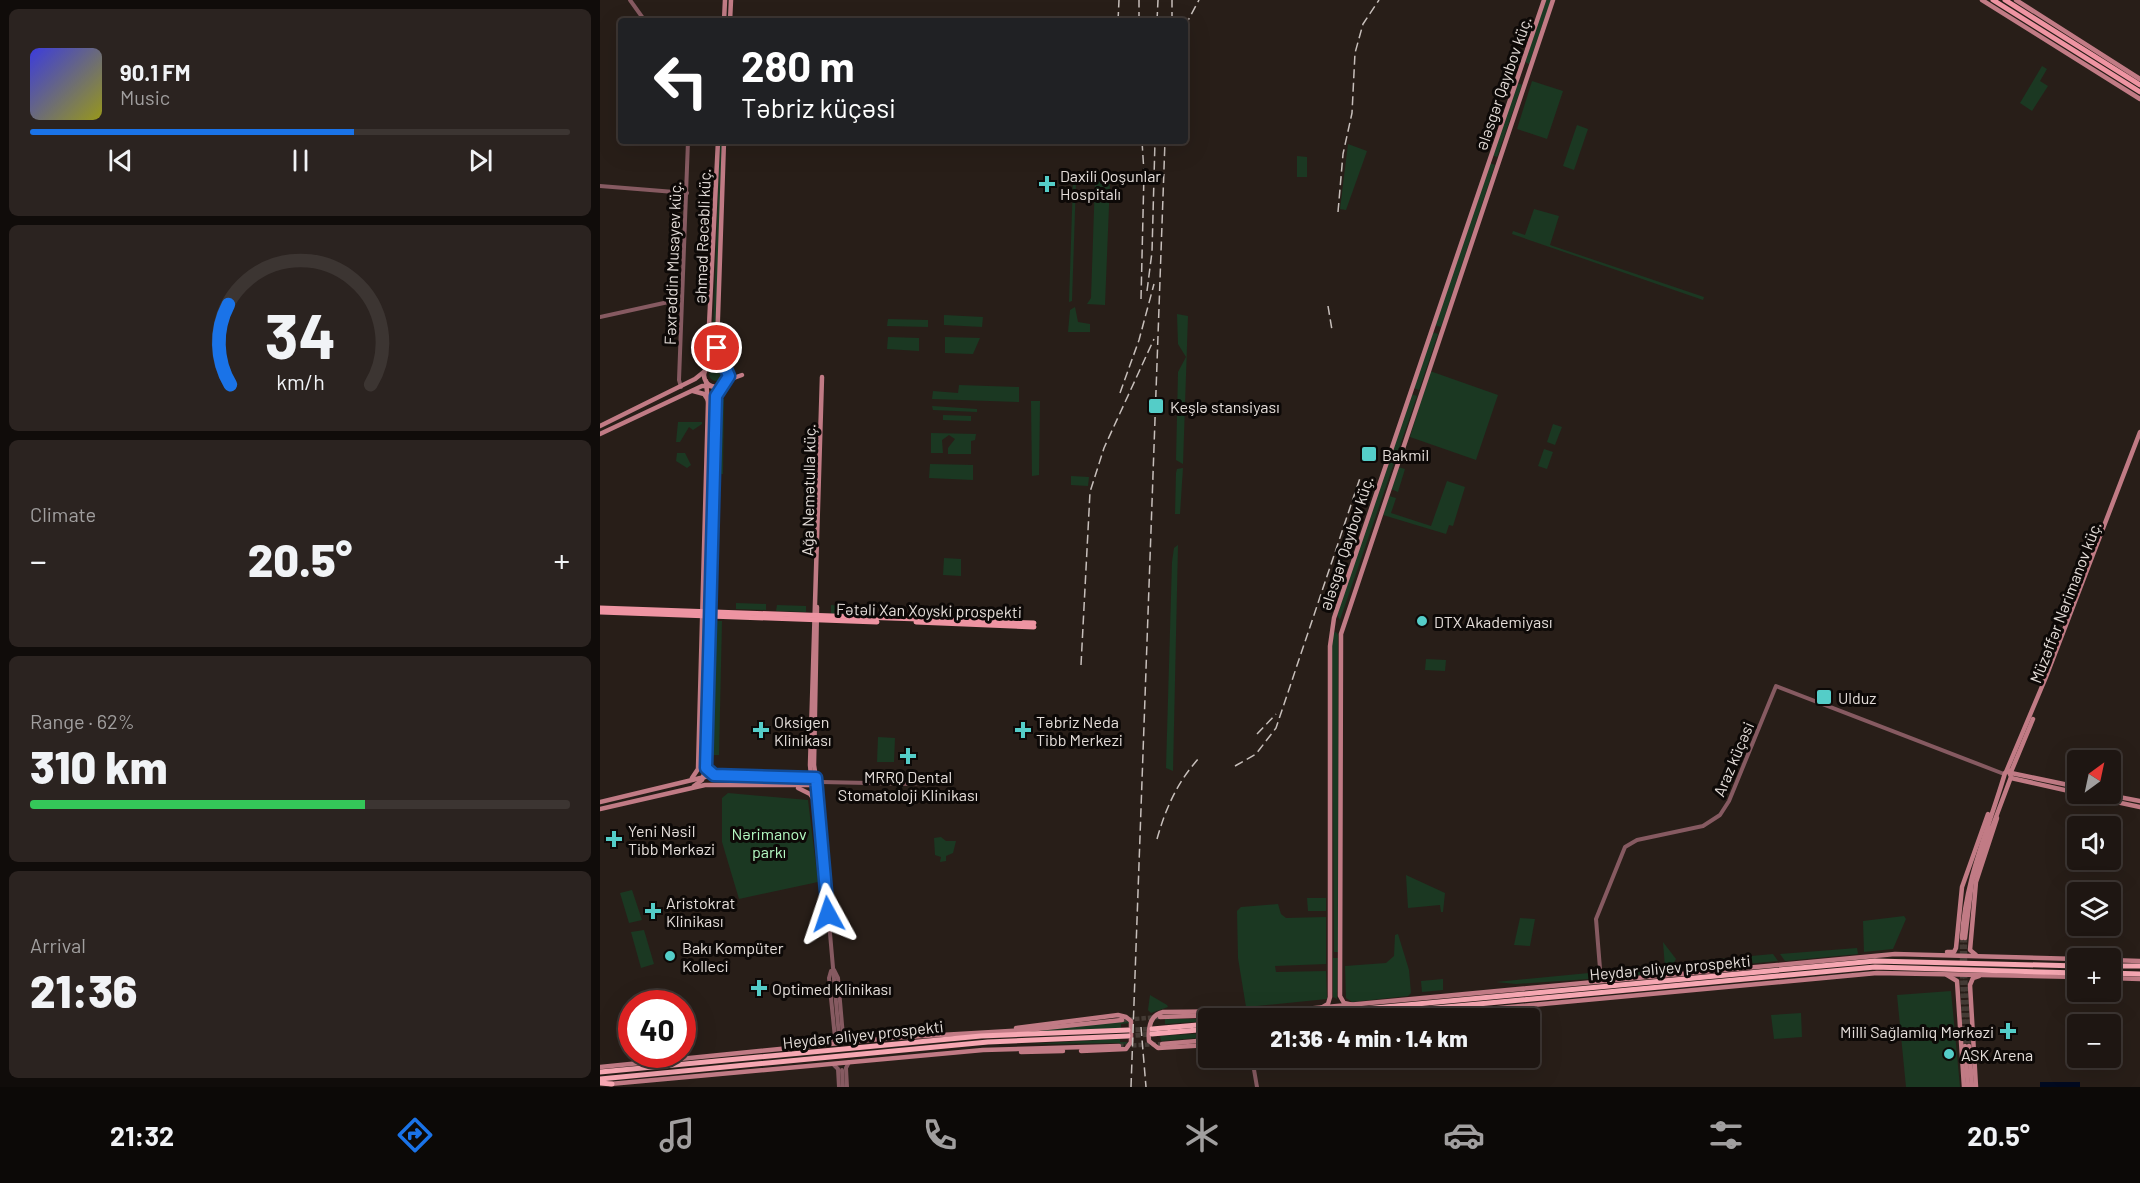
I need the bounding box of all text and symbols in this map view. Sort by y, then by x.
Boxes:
street label: Ələsgər Qayıbov küç. [1471,14,1535,152]
text: 280 m [741,40,855,90]
icon: left [642,42,720,120]
text: 90.1 FM [120,59,190,85]
text: Music [120,85,170,109]
text: Təbriz küçəsi [741,91,896,123]
icon: previous [104,144,137,177]
icon: pause [284,144,317,177]
icon: next [464,144,497,177]
place label: Daxili Qoşunlar Hospitalı [1060,166,1161,203]
street label: Əhməd Rəcəbli küç. [690,168,714,304]
marker: Daxili Qoşunlar Hospitalı [1038,175,1056,193]
street label: Fəxrəddin Musayev küç. [660,181,684,345]
text: 34 [264,297,336,371]
pin [691,322,742,373]
icon: arrive [700,331,733,364]
text: km/h [276,369,324,394]
marker: Keşlə stansiyası [1147,397,1165,415]
place label: Keşlə stansiyası [1170,397,1280,416]
street label: Ağa Nemətulla küç. [797,424,819,556]
marker: Bakmil [1360,445,1378,463]
place label: Bakmil [1382,445,1429,464]
street label: Ələsgər Qayıbov küç. [1315,473,1377,613]
text: Climate [30,502,96,526]
street label: Müzəffər Nərimanov küç. [2025,518,2105,686]
text: 20.5° [248,532,352,586]
text: − [30,540,47,580]
text: + [554,540,570,580]
street label: Fətəli Xan Xoyski prospekti [836,599,1022,621]
place label: DTX Akademiyası [1434,612,1552,631]
marker: DTX Akademiyası [1415,614,1429,628]
marker: Ulduz [1815,688,1833,706]
place label: Ulduz [1838,688,1876,707]
text: Range · 62% [30,709,135,733]
place label: Oksigen Klinikası [774,712,831,749]
place label: Təbriz Neda Tibb Merkezi [1036,712,1123,749]
street label: Araz küçəsi [1709,719,1757,799]
marker: Oksigen Klinikası [752,721,770,739]
marker: Təbriz Neda Tibb Merkezi [1014,721,1032,739]
text: 310 km [30,739,168,793]
marker: MRRQ Dental Stomatoloji Klinikası [899,747,917,765]
north arrow [2067,750,2121,804]
map controls [2067,750,2121,1068]
place label: MRRQ Dental Stomatoloji Klinikası [838,767,978,804]
button: sound [2067,816,2121,870]
place label: Yeni Nəsil Tibb Mərkəzi [628,821,715,858]
park label: Nərimanov parkı [731,824,807,861]
marker: Yeni Nəsil Tibb Mərkəzi [605,830,623,848]
position arrow [796,882,860,946]
button: layers [2067,882,2121,936]
place label: Aristokrat Klinikası [666,893,735,930]
marker: Aristokrat Klinikası [644,902,662,920]
text: Arrival [30,933,86,957]
place label: Bakı Kompüter Kolleci [682,938,784,975]
button: + [2067,948,2121,1002]
marker: Bakı Kompüter Kolleci [663,949,677,963]
street label: Heydər Əliyev prospekti [1589,950,1751,984]
text: 21:36 [30,963,137,1017]
marker: Optimed Klinikası [750,979,768,997]
place label: Optimed Klinikası [772,979,892,998]
speed limit sign: 40 [618,990,696,1068]
button: − [2067,1014,2121,1068]
street label: Heydər Əliyev prospekti [782,1016,944,1052]
place label: Milli Sağlamlıq Mərkəzi [1840,1022,1994,1041]
marker: Milli Sağlamlıq Mərkəzi [1999,1022,2017,1040]
text: 21:36 · 4 min · 1.4 km [1270,1025,1468,1051]
place label: ASK Arena [1961,1045,2033,1064]
marker: ASK Arena [1942,1047,1956,1061]
icon: directions [394,1114,436,1156]
icon: music [656,1114,698,1156]
icon: phone [919,1114,961,1156]
icon: climate [1181,1114,1223,1156]
icon: car [1443,1114,1485,1156]
icon: filters [1705,1114,1747,1156]
text: 21:32 [110,1119,174,1151]
text: 20.5° [1967,1119,2030,1151]

